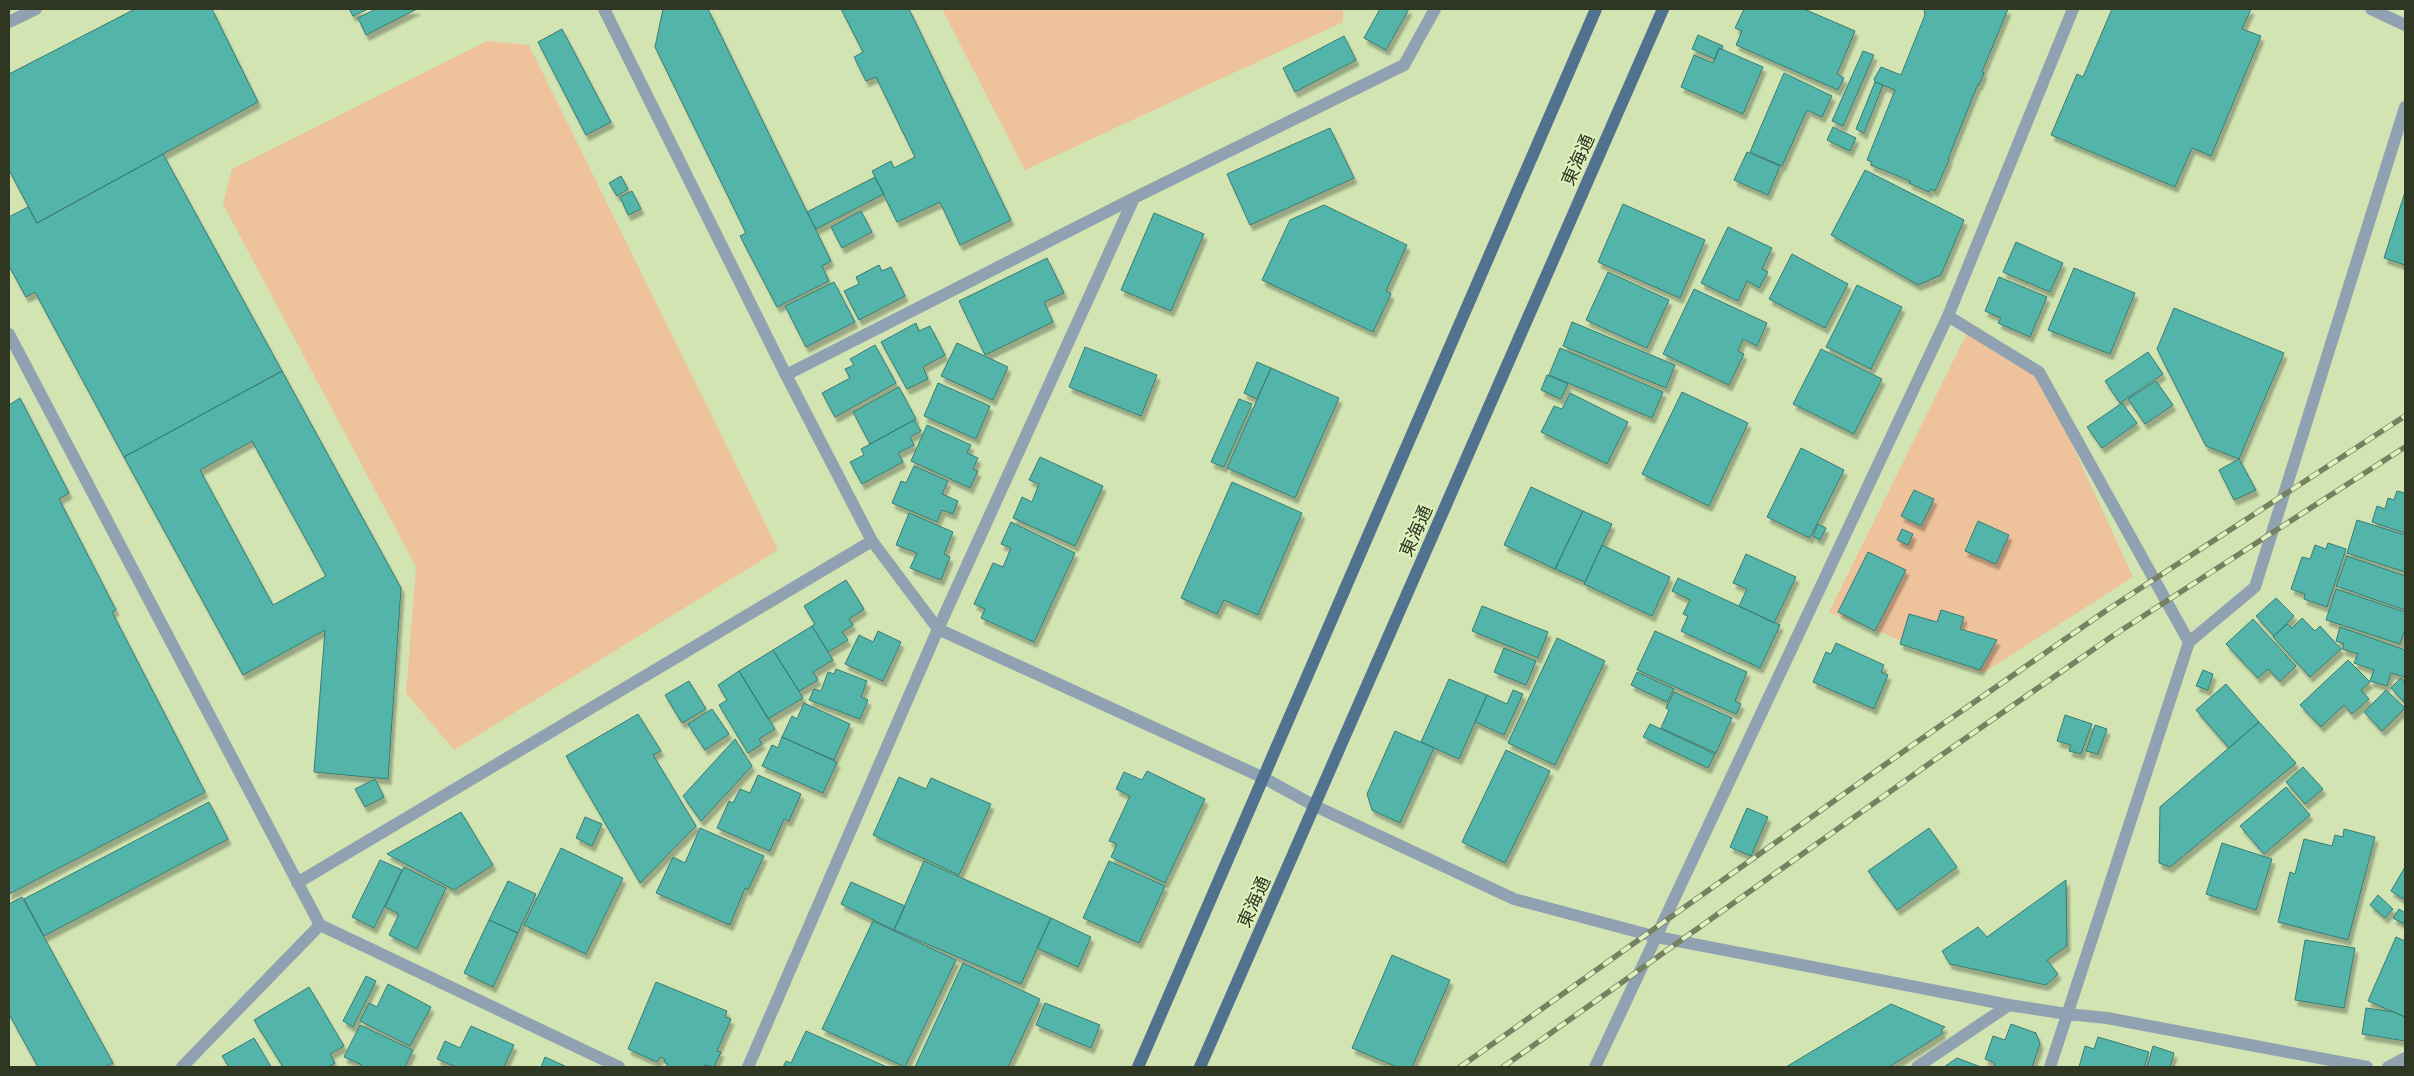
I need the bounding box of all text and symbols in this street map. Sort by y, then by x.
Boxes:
street label: 東海通 [1556,130,1600,190]
street label: 東海通 [1394,501,1438,561]
street label: 東海通 [1232,872,1276,932]

